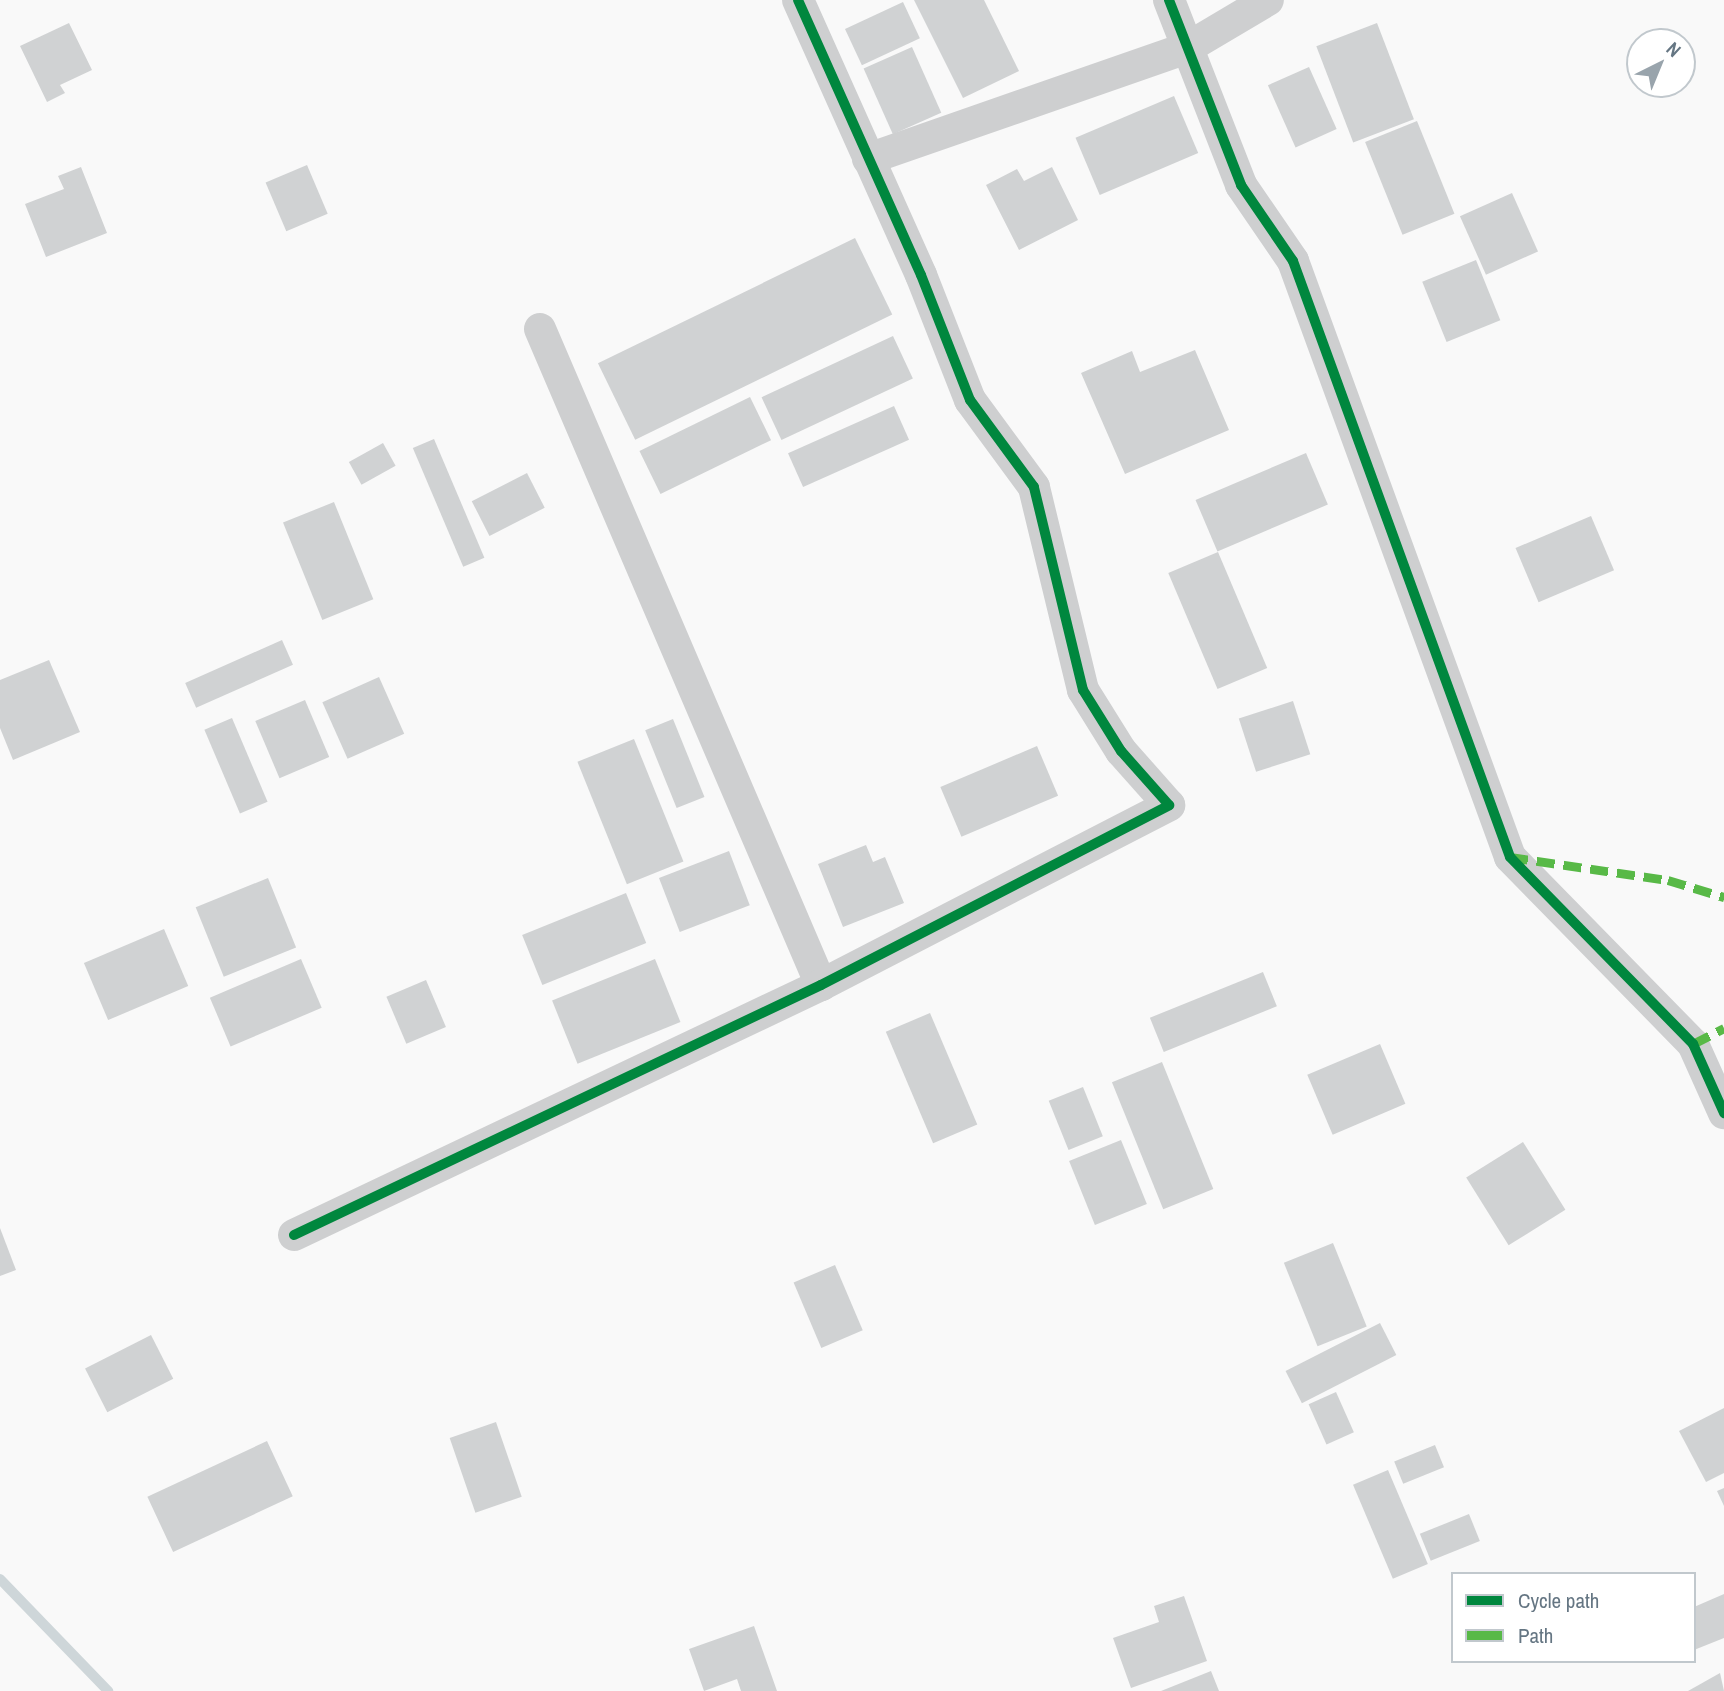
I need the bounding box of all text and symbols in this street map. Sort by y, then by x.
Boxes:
north arrow [1626,28,1696,98]
text: N [1661,36,1687,62]
legend [1451,1572,1696,1663]
text: Cycle path [1518,1586,1599,1615]
text: Path [1518,1621,1553,1650]

